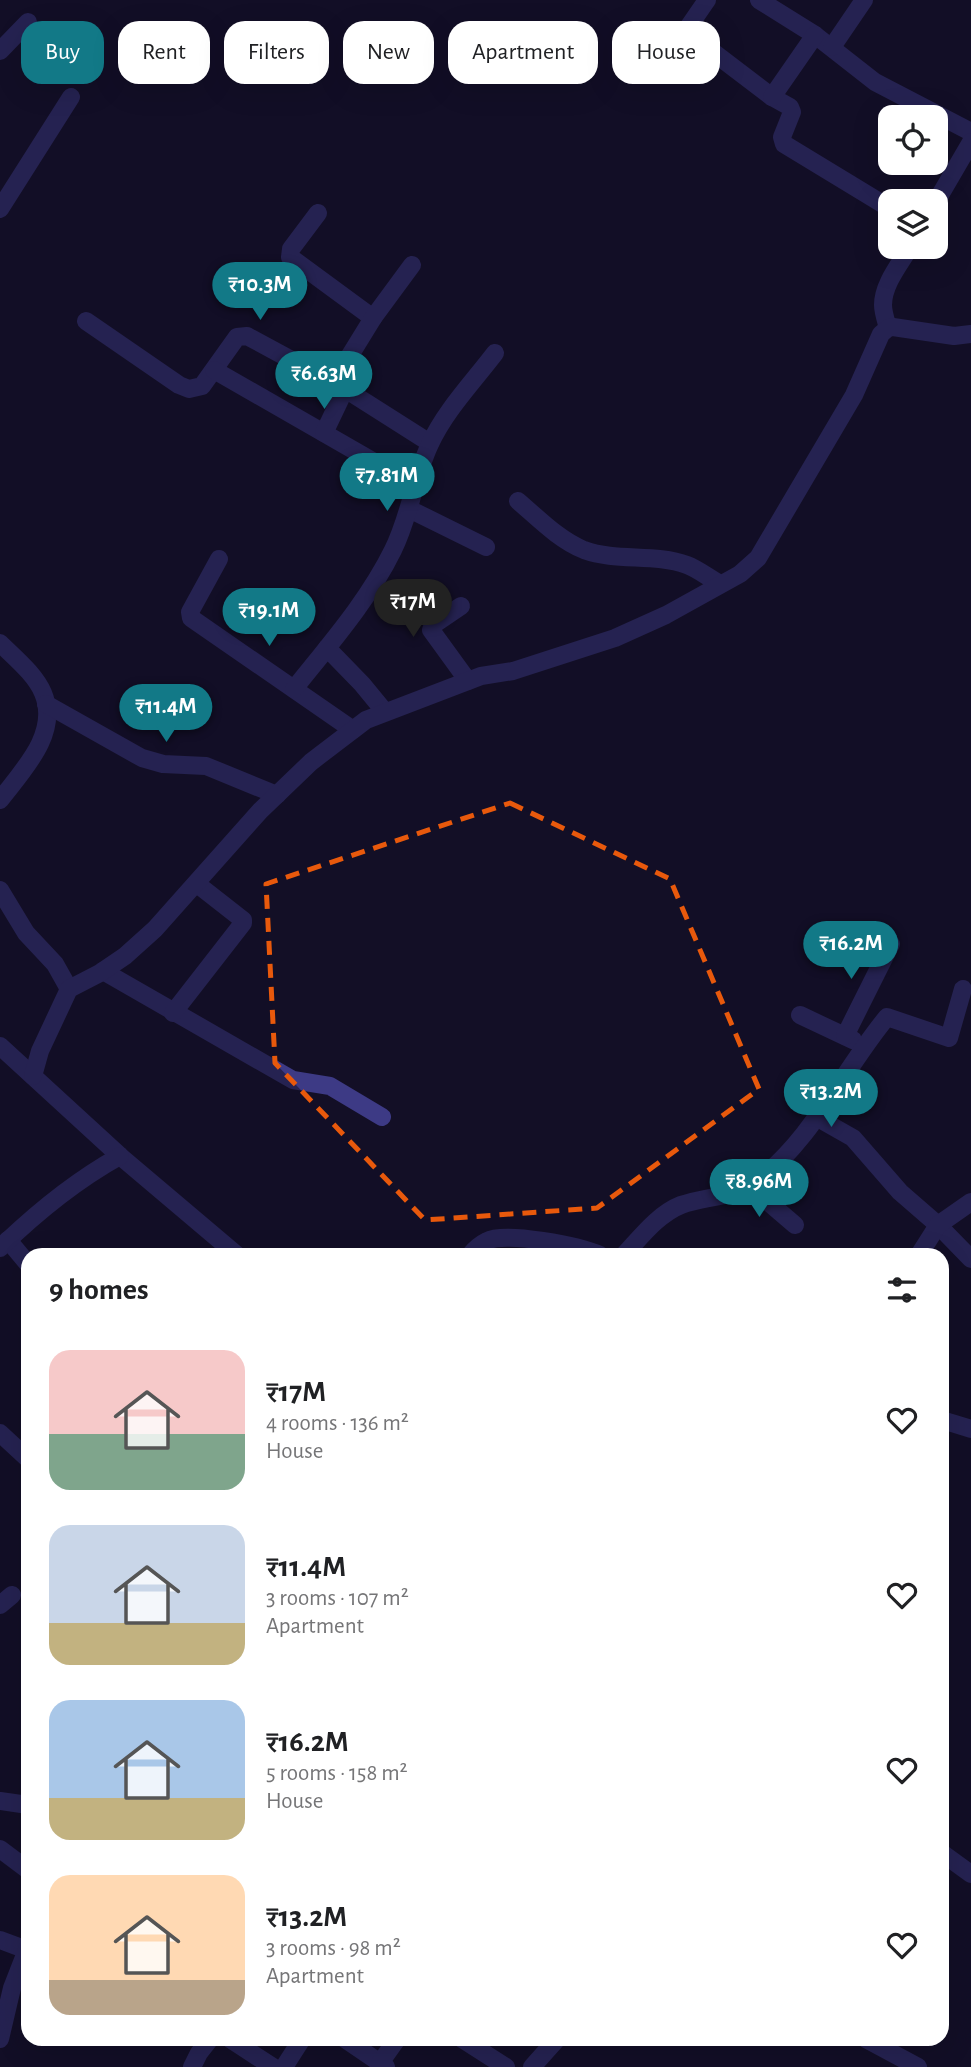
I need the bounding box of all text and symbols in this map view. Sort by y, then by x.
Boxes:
chip: Buy [21,21,104,84]
chip: Rent [118,21,210,84]
chip: Filters [224,21,329,84]
chip: New [343,21,434,84]
chip: Apartment [448,21,598,84]
chip: House [612,21,720,84]
map controls [878,105,948,259]
button: locate [878,105,948,175]
button: layers [878,189,948,259]
pin: ₹10.3M [203,262,317,322]
text: ₹10.3M [228,273,292,296]
pin: ₹6.63M [267,352,381,411]
text: ₹6.63M [291,362,357,385]
pin: ₹7.81M [330,454,444,513]
text: ₹7.81M [356,464,418,487]
pin: ₹17M [372,580,454,639]
pin: ₹19.1M [212,588,326,648]
text: ₹17M [390,590,436,613]
text: ₹19.1M [239,599,299,622]
pin: ₹11.4M [109,684,223,744]
text: ₹11.4M [135,695,197,718]
pin: ₹16.2M [794,922,908,981]
text: ₹16.2M [819,932,883,955]
pin: ₹13.2M [774,1070,888,1129]
text: ₹13.2M [800,1080,862,1103]
pin: ₹8.96M [702,1160,816,1219]
text: ₹8.96M [726,1170,792,1193]
icon: filters [883,1271,921,1309]
text: 9 homes [49,1275,149,1305]
text: ₹17M [266,1377,326,1407]
icon: home [105,1378,189,1462]
icon: heart [883,1401,921,1439]
text: 4 rooms · 136 m² [266,1412,409,1435]
text: House [266,1440,323,1463]
text: ₹11.4M [266,1552,346,1582]
icon: home [105,1553,189,1637]
icon: heart [883,1576,921,1614]
text: 3 rooms · 107 m² [266,1587,409,1610]
text: Apartment [266,1615,364,1638]
text: ₹16.2M [266,1727,349,1757]
icon: home [105,1728,189,1812]
icon: heart [883,1751,921,1789]
text: 5 rooms · 158 m² [266,1762,408,1785]
text: House [266,1790,323,1813]
text: ₹13.2M [266,1902,347,1932]
icon: home [105,1903,189,1987]
icon: heart [883,1926,921,1964]
text: 3 rooms · 98 m² [266,1937,401,1960]
text: Apartment [266,1965,364,1988]

